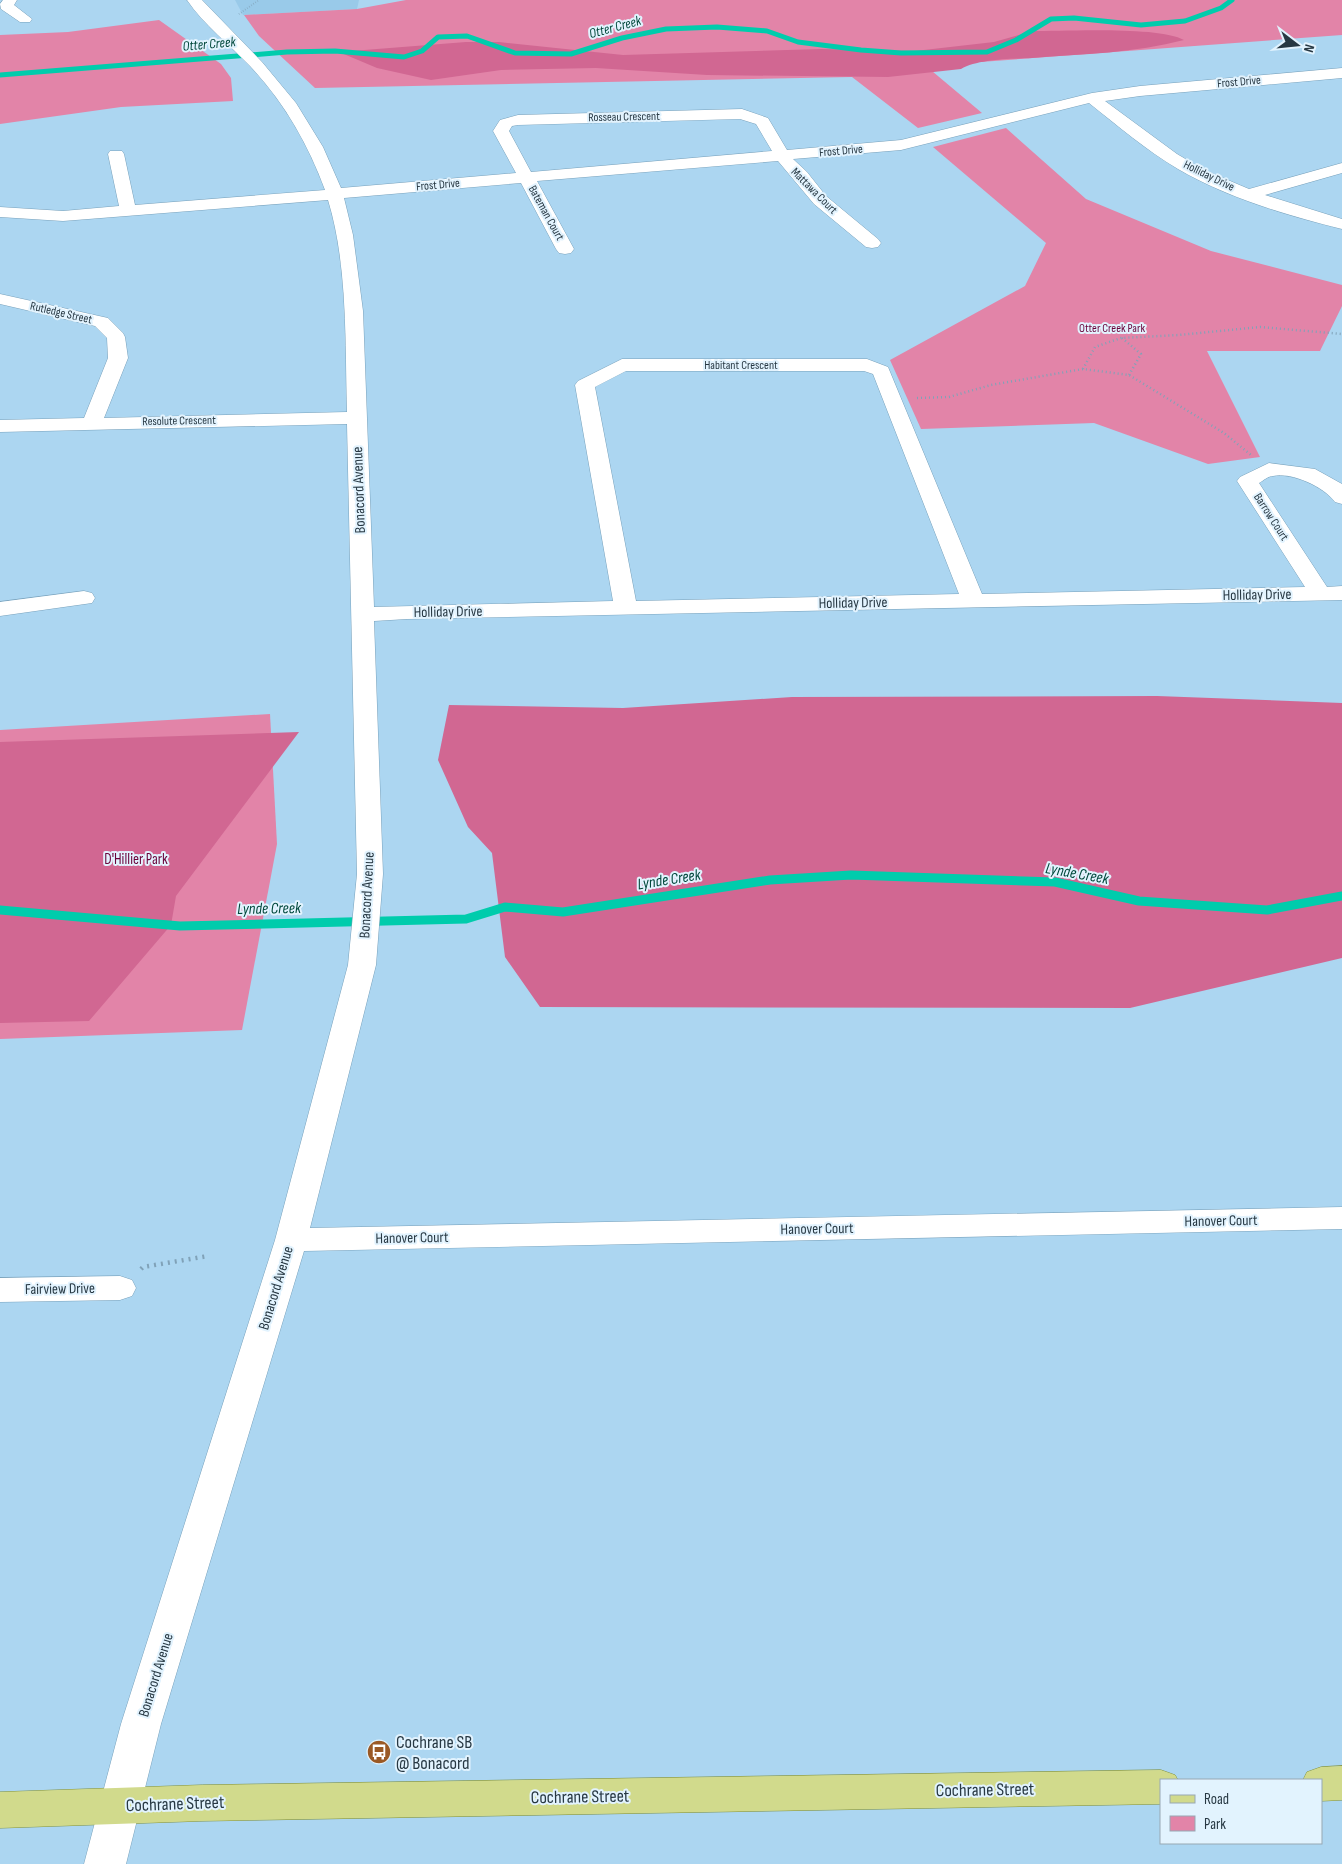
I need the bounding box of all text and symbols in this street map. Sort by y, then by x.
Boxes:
water label: Otter Creek [587,12,644,42]
north arrow [1272,20,1322,70]
water label: Otter Creek [182,33,237,55]
text: N [1300,43,1318,54]
street label: Frost Drive [1217,73,1262,91]
street label: Rosseau Crescent [588,109,660,125]
street label: Frost Drive [819,142,864,160]
street label: Holliday Drive [1181,157,1237,195]
street label: Mattawa Court [788,165,841,218]
street label: Frost Drive [416,176,461,194]
street label: Bateman Court [525,183,567,243]
street label: Rutledge Street [29,299,94,327]
park label: Otter Creek Park [1079,321,1145,336]
street label: Habitant Crescent [704,358,778,373]
street label: Resolute Crescent [142,413,216,429]
street label: Bonacord Avenue [348,446,370,534]
street label: Barrow Court [1250,491,1292,544]
street label: Holliday Drive [1222,585,1292,605]
street label: Holliday Drive [818,593,888,613]
street label: Holliday Drive [413,602,483,622]
park label: D'Hillier Park [104,850,168,869]
street label: Bonacord Avenue [355,851,379,939]
water label: Lynde Creek [1044,859,1111,889]
water label: Lynde Creek [636,865,703,894]
water label: Lynde Creek [237,899,302,919]
street label: Hanover Court [1184,1211,1258,1231]
street label: Hanover Court [780,1219,854,1239]
street label: Hanover Court [375,1228,449,1248]
street label: Bonacord Avenue [254,1244,298,1332]
street label: Fairview Drive [25,1279,95,1299]
street label: Bonacord Avenue [134,1631,178,1719]
place label: Cochrane SB @ Bonacord [396,1732,472,1774]
bus stop icon: Cochrane SB @ Bonacord [366,1739,392,1765]
street label: Cochrane Street [936,1779,1035,1801]
legend [1160,1779,1322,1844]
street label: Cochrane Street [531,1786,630,1808]
text: Road [1204,1790,1229,1809]
street label: Cochrane Street [125,1792,225,1816]
text: Park [1204,1815,1226,1834]

